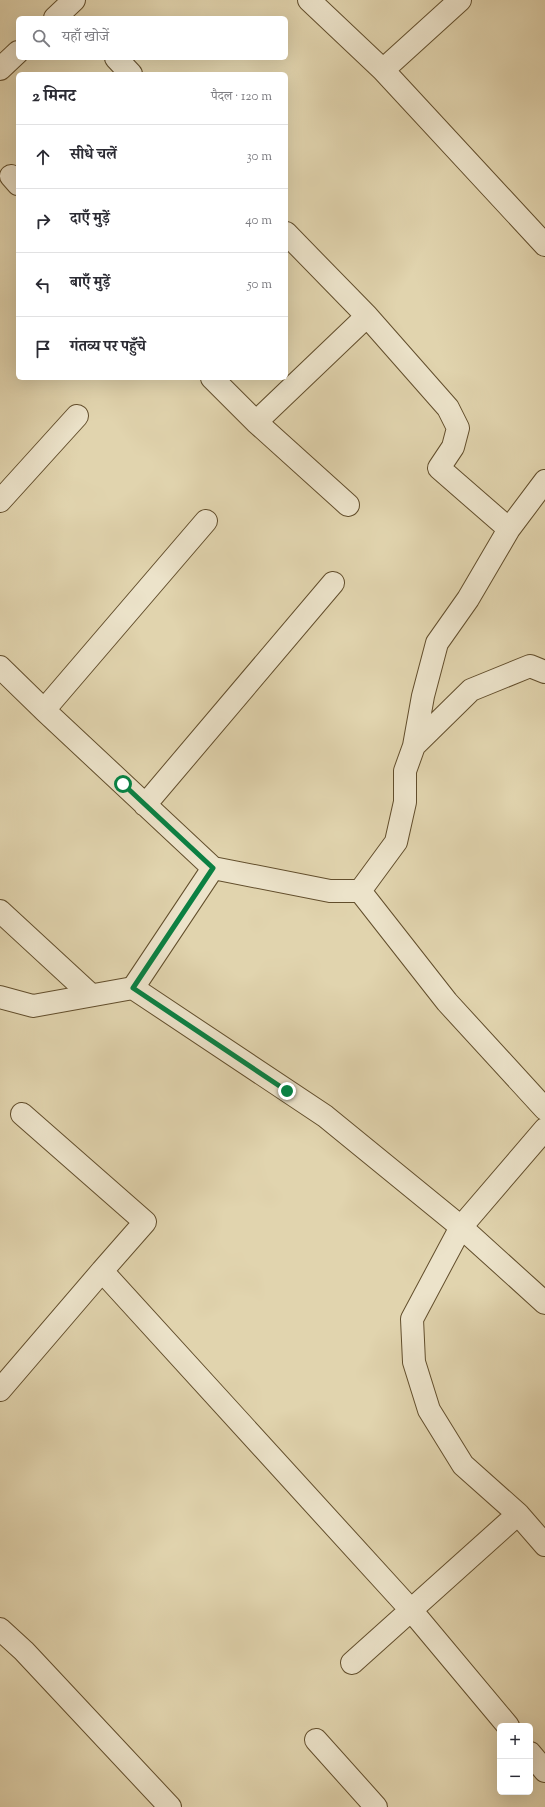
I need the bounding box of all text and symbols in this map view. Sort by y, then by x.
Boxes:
search box [16,16,288,60]
icon: search [30,27,52,49]
text: यहाँ खोजें [62,27,109,48]
text: 2 मिनट [32,85,76,109]
text: पैदल · 120 m [211,88,272,106]
text: सीधे चलें [70,145,117,166]
icon: ahead [32,146,54,168]
text: 30 m [246,148,272,166]
text: दाएँ मुड़ें [70,209,110,230]
icon: right [32,210,54,232]
text: 40 m [245,212,272,230]
text: बाएँ मुड़ें [70,273,110,294]
icon: left [32,274,54,296]
text: 50 m [247,276,272,294]
text: गंतव्य पर पहुँचे [70,337,146,358]
icon: arrive [32,338,54,360]
route start [114,775,132,793]
route end [278,1082,296,1100]
map controls [497,1723,533,1795]
button: + [497,1723,533,1759]
button: − [497,1759,533,1795]

